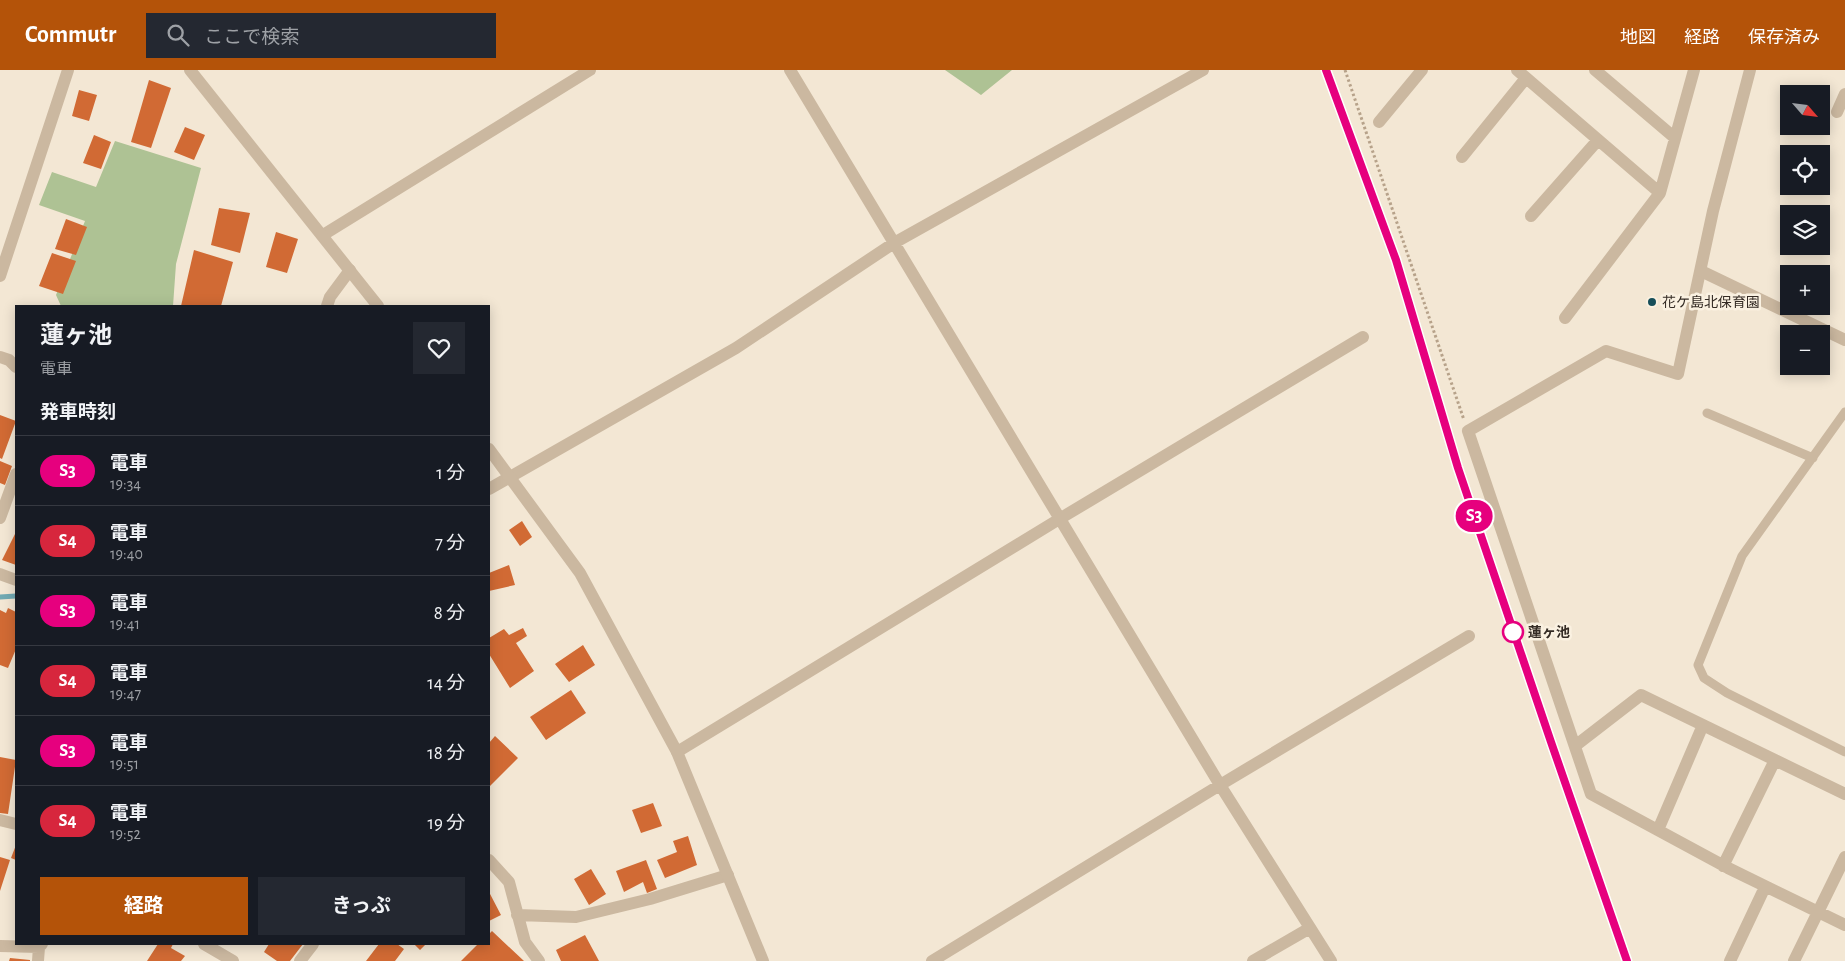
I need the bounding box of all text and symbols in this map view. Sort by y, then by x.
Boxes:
search box [146,13,496,58]
icon: search [164,21,192,49]
text: Commutr [25,23,116,47]
text: ここで検索 [204,28,299,47]
text: 地図 [1620,29,1656,47]
text: 経路 [1684,29,1720,47]
text: 保存済み [1748,29,1820,47]
north arrow [1780,85,1830,135]
map controls [1780,85,1830,375]
button: locate [1780,145,1830,195]
button: layers [1780,205,1830,255]
button: + [1780,265,1830,315]
place label: 花ケ島北保育園 [1662,294,1760,310]
marker: 花ケ島北保育園 [1646,296,1658,308]
button: heart [413,322,465,374]
text: 蓮ヶ池 [40,324,112,348]
button: − [1780,325,1830,375]
text: 電車 [40,361,72,377]
text: 発車時刻 [40,403,116,422]
text: 電車 [110,454,148,473]
text: S3 [59,462,76,480]
text: 1 分 [436,464,465,483]
text: 19:34 [110,476,141,492]
line badge: S3 [1452,500,1496,532]
text: S3 [1466,507,1482,525]
text: 電車 [110,524,148,543]
text: S4 [58,532,77,550]
text: 7 分 [435,534,465,553]
text: 19:40 [110,546,143,562]
text: 電車 [110,594,148,613]
text: S3 [59,602,76,620]
text: 8 分 [434,604,465,623]
text: 19:41 [110,616,140,632]
marker: 蓮ヶ池 [1502,621,1524,643]
place label: 蓮ヶ池 [1528,625,1570,640]
text: 電車 [110,664,148,683]
text: S4 [58,672,77,690]
text: 14 分 [427,674,465,693]
text: 19:47 [110,686,141,702]
text: 電車 [110,734,148,753]
text: S3 [59,742,76,760]
text: 18 分 [427,744,465,763]
text: 19:51 [110,756,139,772]
text: 電車 [110,804,148,823]
text: S4 [58,812,77,830]
text: 19 分 [427,814,465,833]
text: 19:52 [110,826,141,842]
button: 経路 [40,877,248,935]
button: きっぷ [258,877,465,935]

